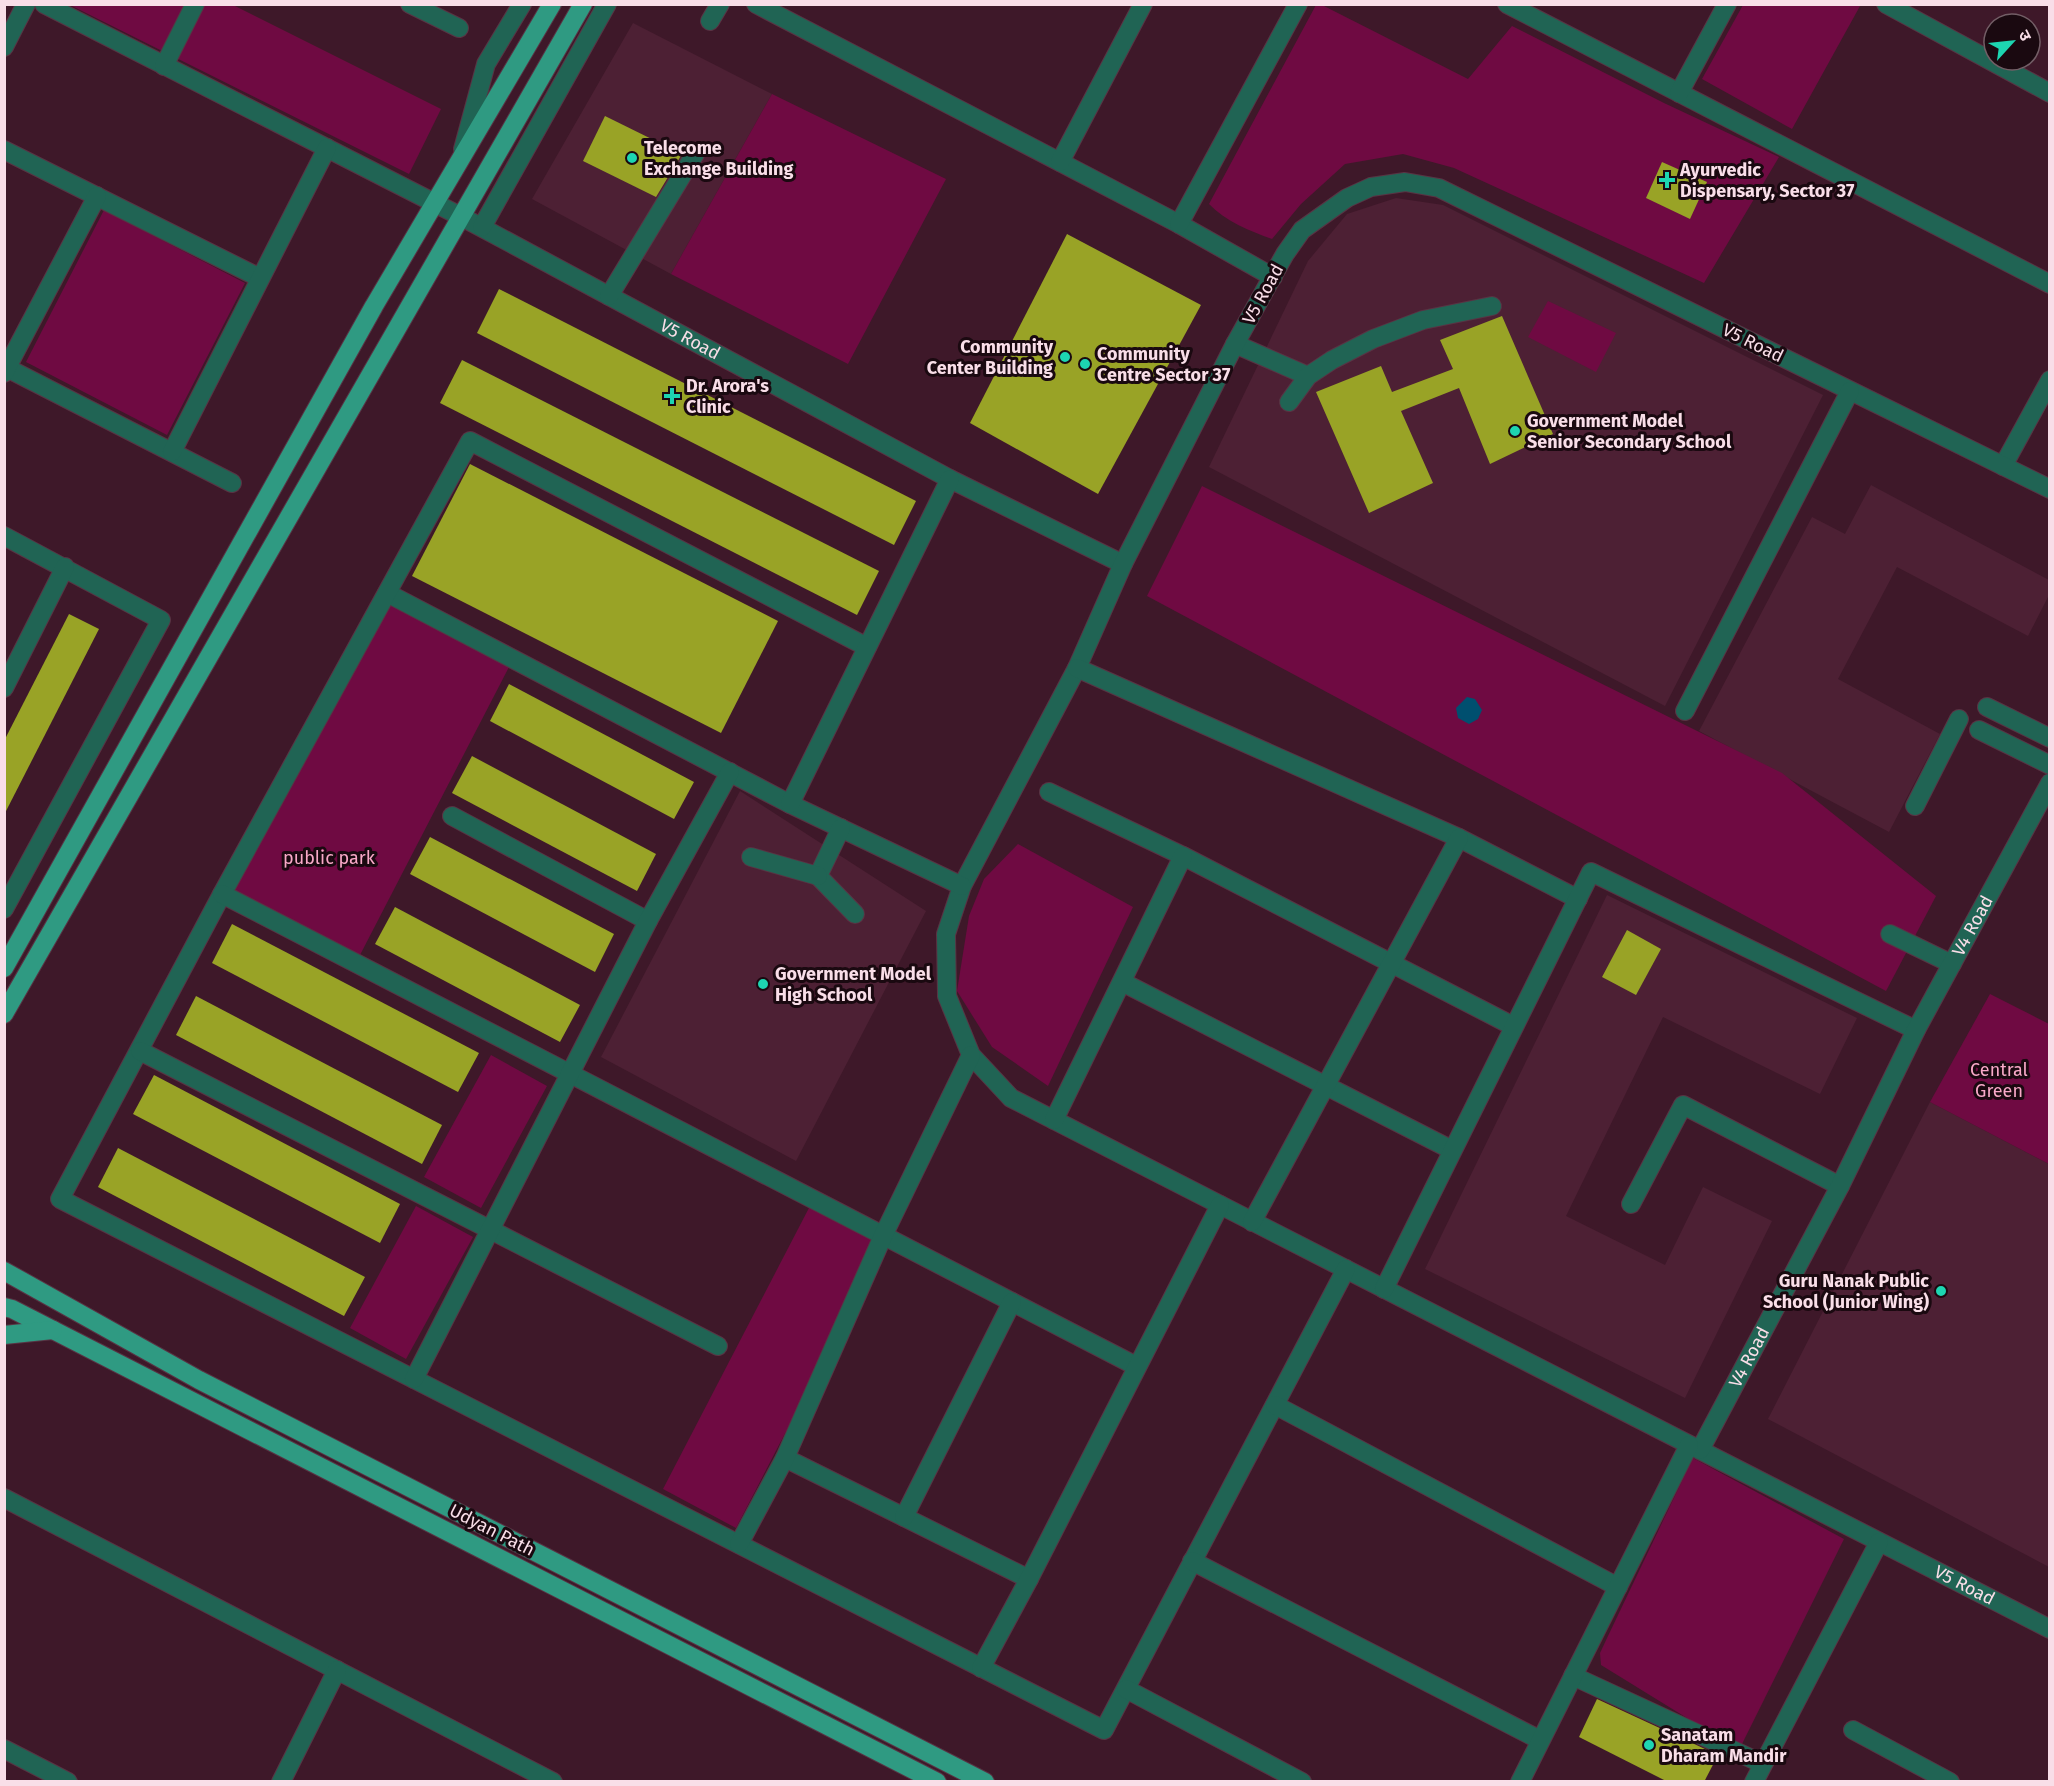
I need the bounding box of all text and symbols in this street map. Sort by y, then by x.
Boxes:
north arrow [1982,12,2042,72]
text: उ [2014,27,2036,44]
place label: Telecome Exchange Building [644,137,793,180]
marker: Telecome Exchange Building [625,151,639,165]
place label: Ayurvedic Dispensary, Sector 37 [1679,159,1855,202]
marker: Ayurvedic Dispensary, Sector 37 [1658,171,1676,189]
street label: V5 Road [1238,260,1288,328]
street label: V5 Road [656,314,724,365]
street label: V5 Road [1719,319,1787,367]
place label: Community Center Building [927,336,1054,379]
place label: Community Centre Sector 37 [1097,343,1231,386]
marker: Community Center Building [1058,350,1072,364]
marker: Community Centre Sector 37 [1078,357,1092,371]
place label: Dr. Arora's Clinic [686,375,769,418]
marker: Dr. Arora's Clinic [663,387,681,405]
place label: Government Model Senior Secondary School [1527,410,1732,453]
marker: Government Model Senior Secondary School [1508,424,1522,438]
park label: public park [283,847,376,869]
street label: V4 Road [1947,892,1998,960]
place label: Government Model High School [775,963,932,1006]
marker: Government Model High School [756,977,770,991]
park label: Central Green [1970,1059,2028,1102]
place label: Guru Nanak Public School (Junior Wing) [1763,1270,1929,1313]
marker: Guru Nanak Public School (Junior Wing) [1934,1284,1948,1298]
street label: V4 Road [1724,1323,1774,1391]
street label: Udyan Path [446,1499,538,1561]
street label: V5 Road [1931,1561,1999,1610]
place label: Sanatam Dharam Mandir [1661,1724,1787,1767]
marker: Sanatam Dharam Mandir [1642,1738,1656,1752]

